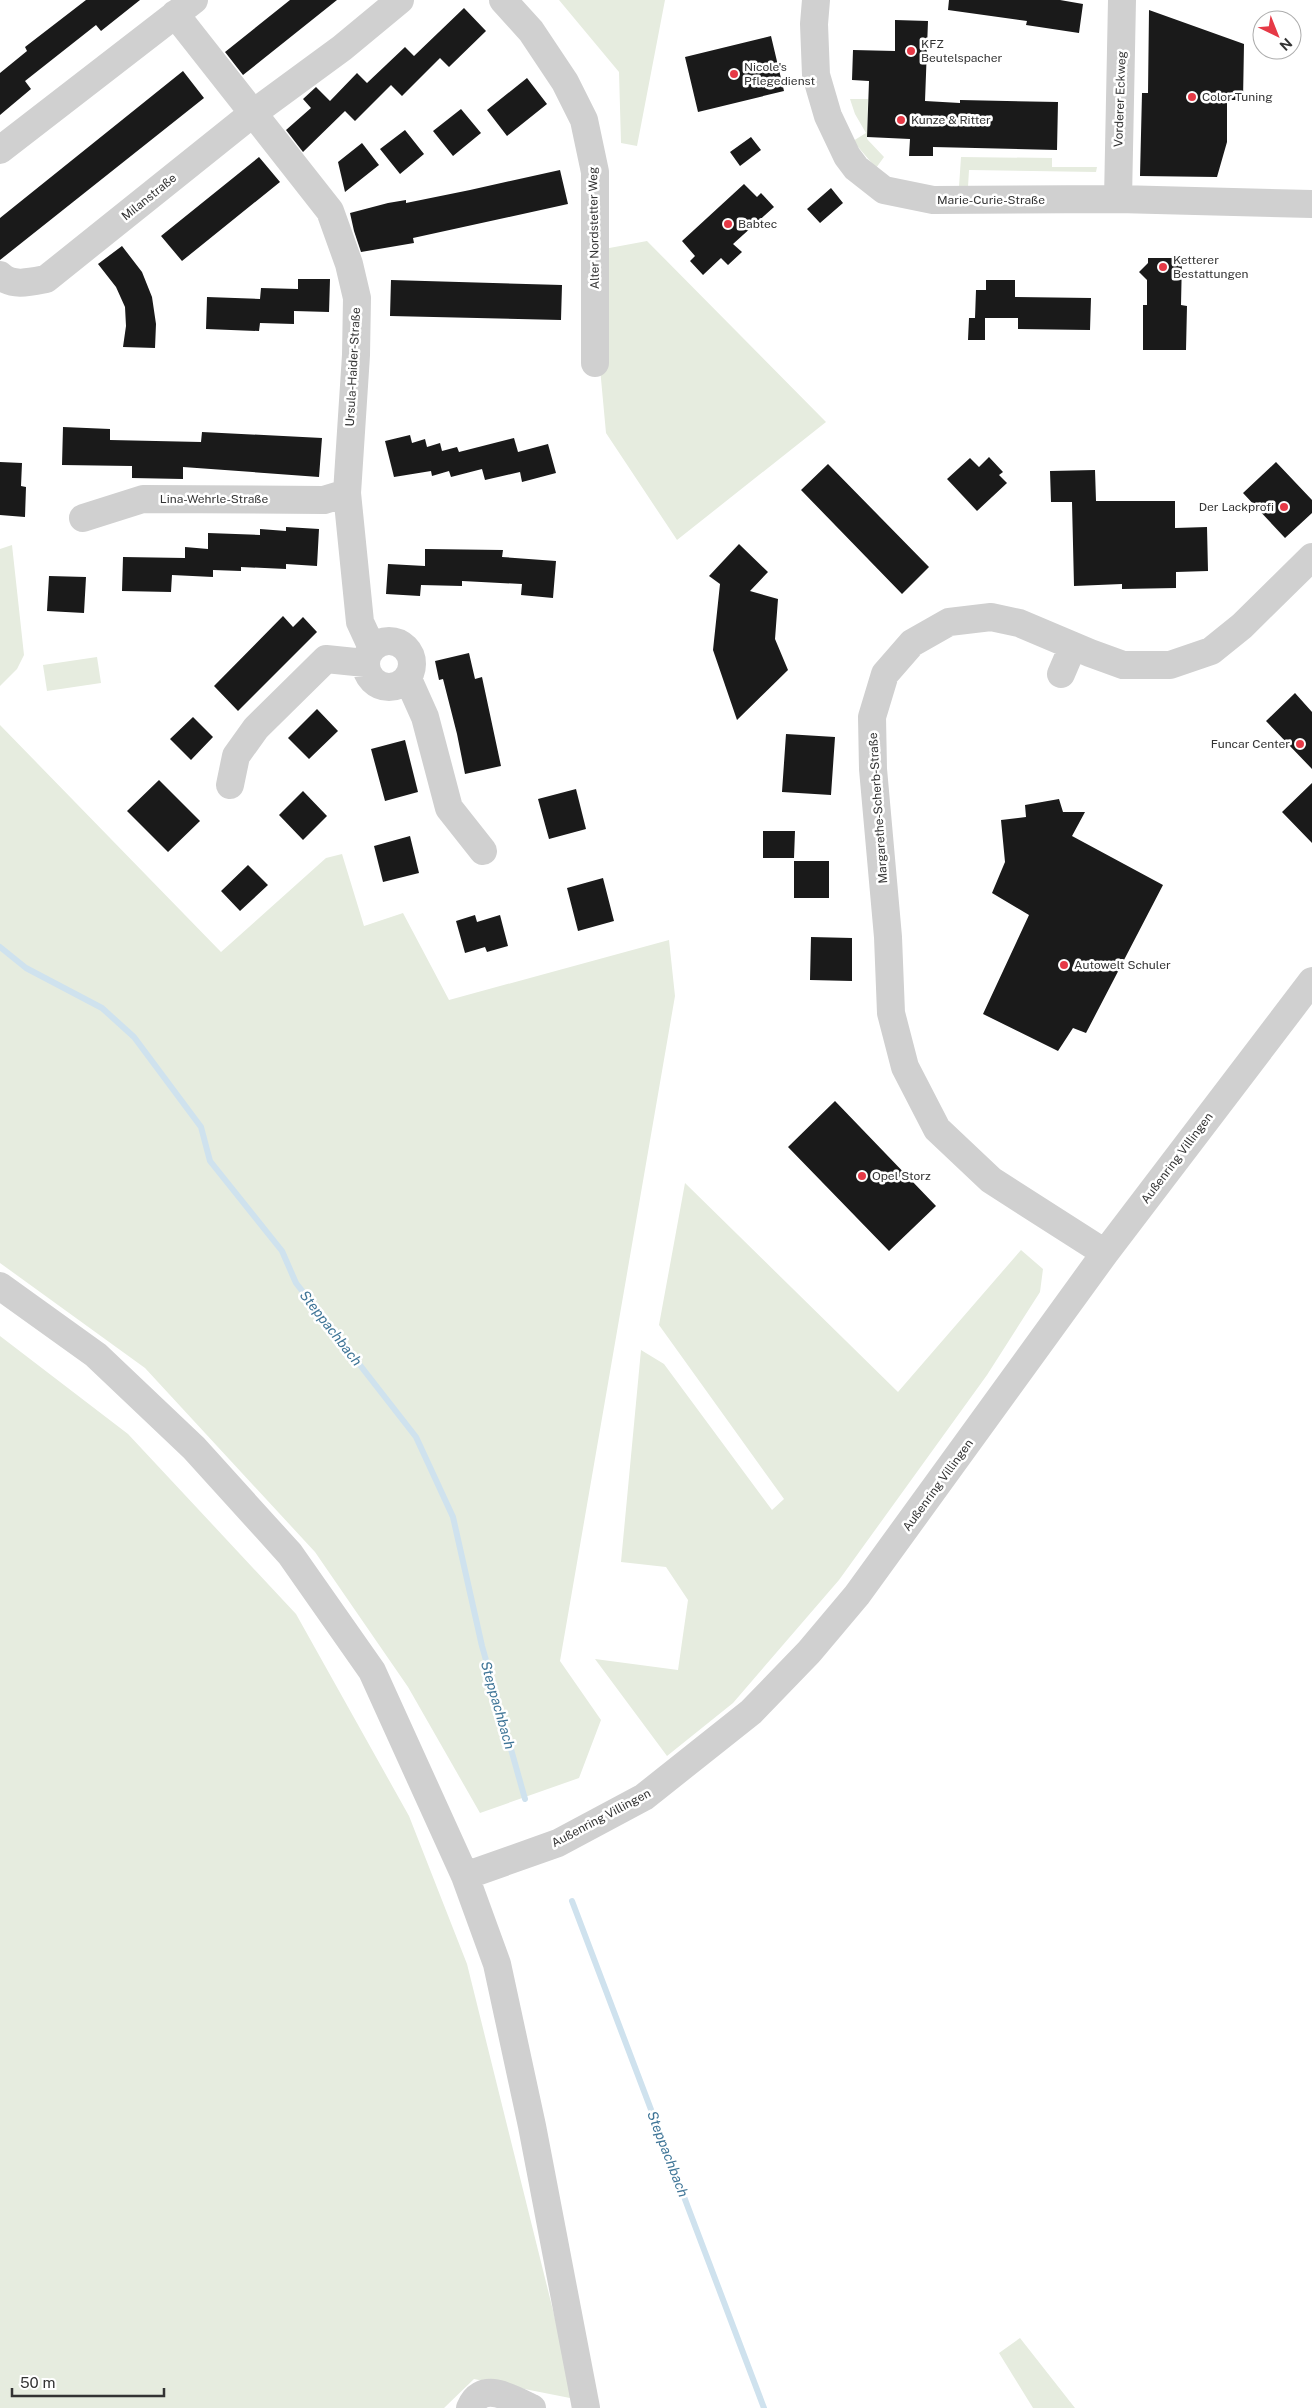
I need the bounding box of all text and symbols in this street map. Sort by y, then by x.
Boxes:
north arrow [1252,10,1302,60]
text: N [1276,35,1295,54]
place label: KFZ Beutelspacher [921,37,1003,65]
marker: KFZ Beutelspacher [905,45,917,57]
street label: Vorderer Eckweg [1111,51,1129,147]
place label: Nicole's Pflegedienst [744,60,815,88]
marker: Nicole's Pflegedienst [728,68,740,80]
place label: Color Tuning [1202,90,1273,104]
marker: Color Tuning [1186,91,1198,103]
place label: Kunze & Ritter [911,113,991,127]
marker: Kunze & Ritter [895,114,907,126]
street label: Alter Nordstetter Weg [586,166,602,290]
street label: Milanstraße [119,171,179,223]
street label: Marie-Curie-Straße [937,193,1045,207]
place label: Babtec [738,217,777,231]
marker: Babtec [722,218,734,230]
place label: Ketterer Bestattungen [1173,253,1249,281]
marker: Ketterer Bestattungen [1157,261,1169,273]
street label: Ursula-Haider-Straße [343,307,363,427]
street label: Lina-Wehrle-Straße [160,492,268,506]
place label: Der Lackprofi [1199,500,1274,514]
marker: Der Lackprofi [1278,501,1290,513]
street label: Margarethe-Scherb-Straße [866,732,890,884]
place label: Funcar Center [1211,737,1290,751]
marker: Funcar Center [1294,738,1306,750]
place label: Autowelt Schuler [1074,958,1171,972]
marker: Autowelt Schuler [1058,959,1070,971]
street label: Außenring Villingen [1138,1110,1216,1206]
place label: Opel Storz [872,1169,931,1183]
marker: Opel Storz [856,1170,868,1182]
water label: Steppachbach [297,1287,365,1369]
street label: Außenring Villingen [900,1436,976,1534]
water label: Steppachbach [478,1659,518,1751]
street label: Außenring Villingen [549,1786,653,1850]
water label: Steppachbach [644,2109,692,2199]
scale bar [12,2366,165,2398]
text: 50 m [20,2374,55,2391]

